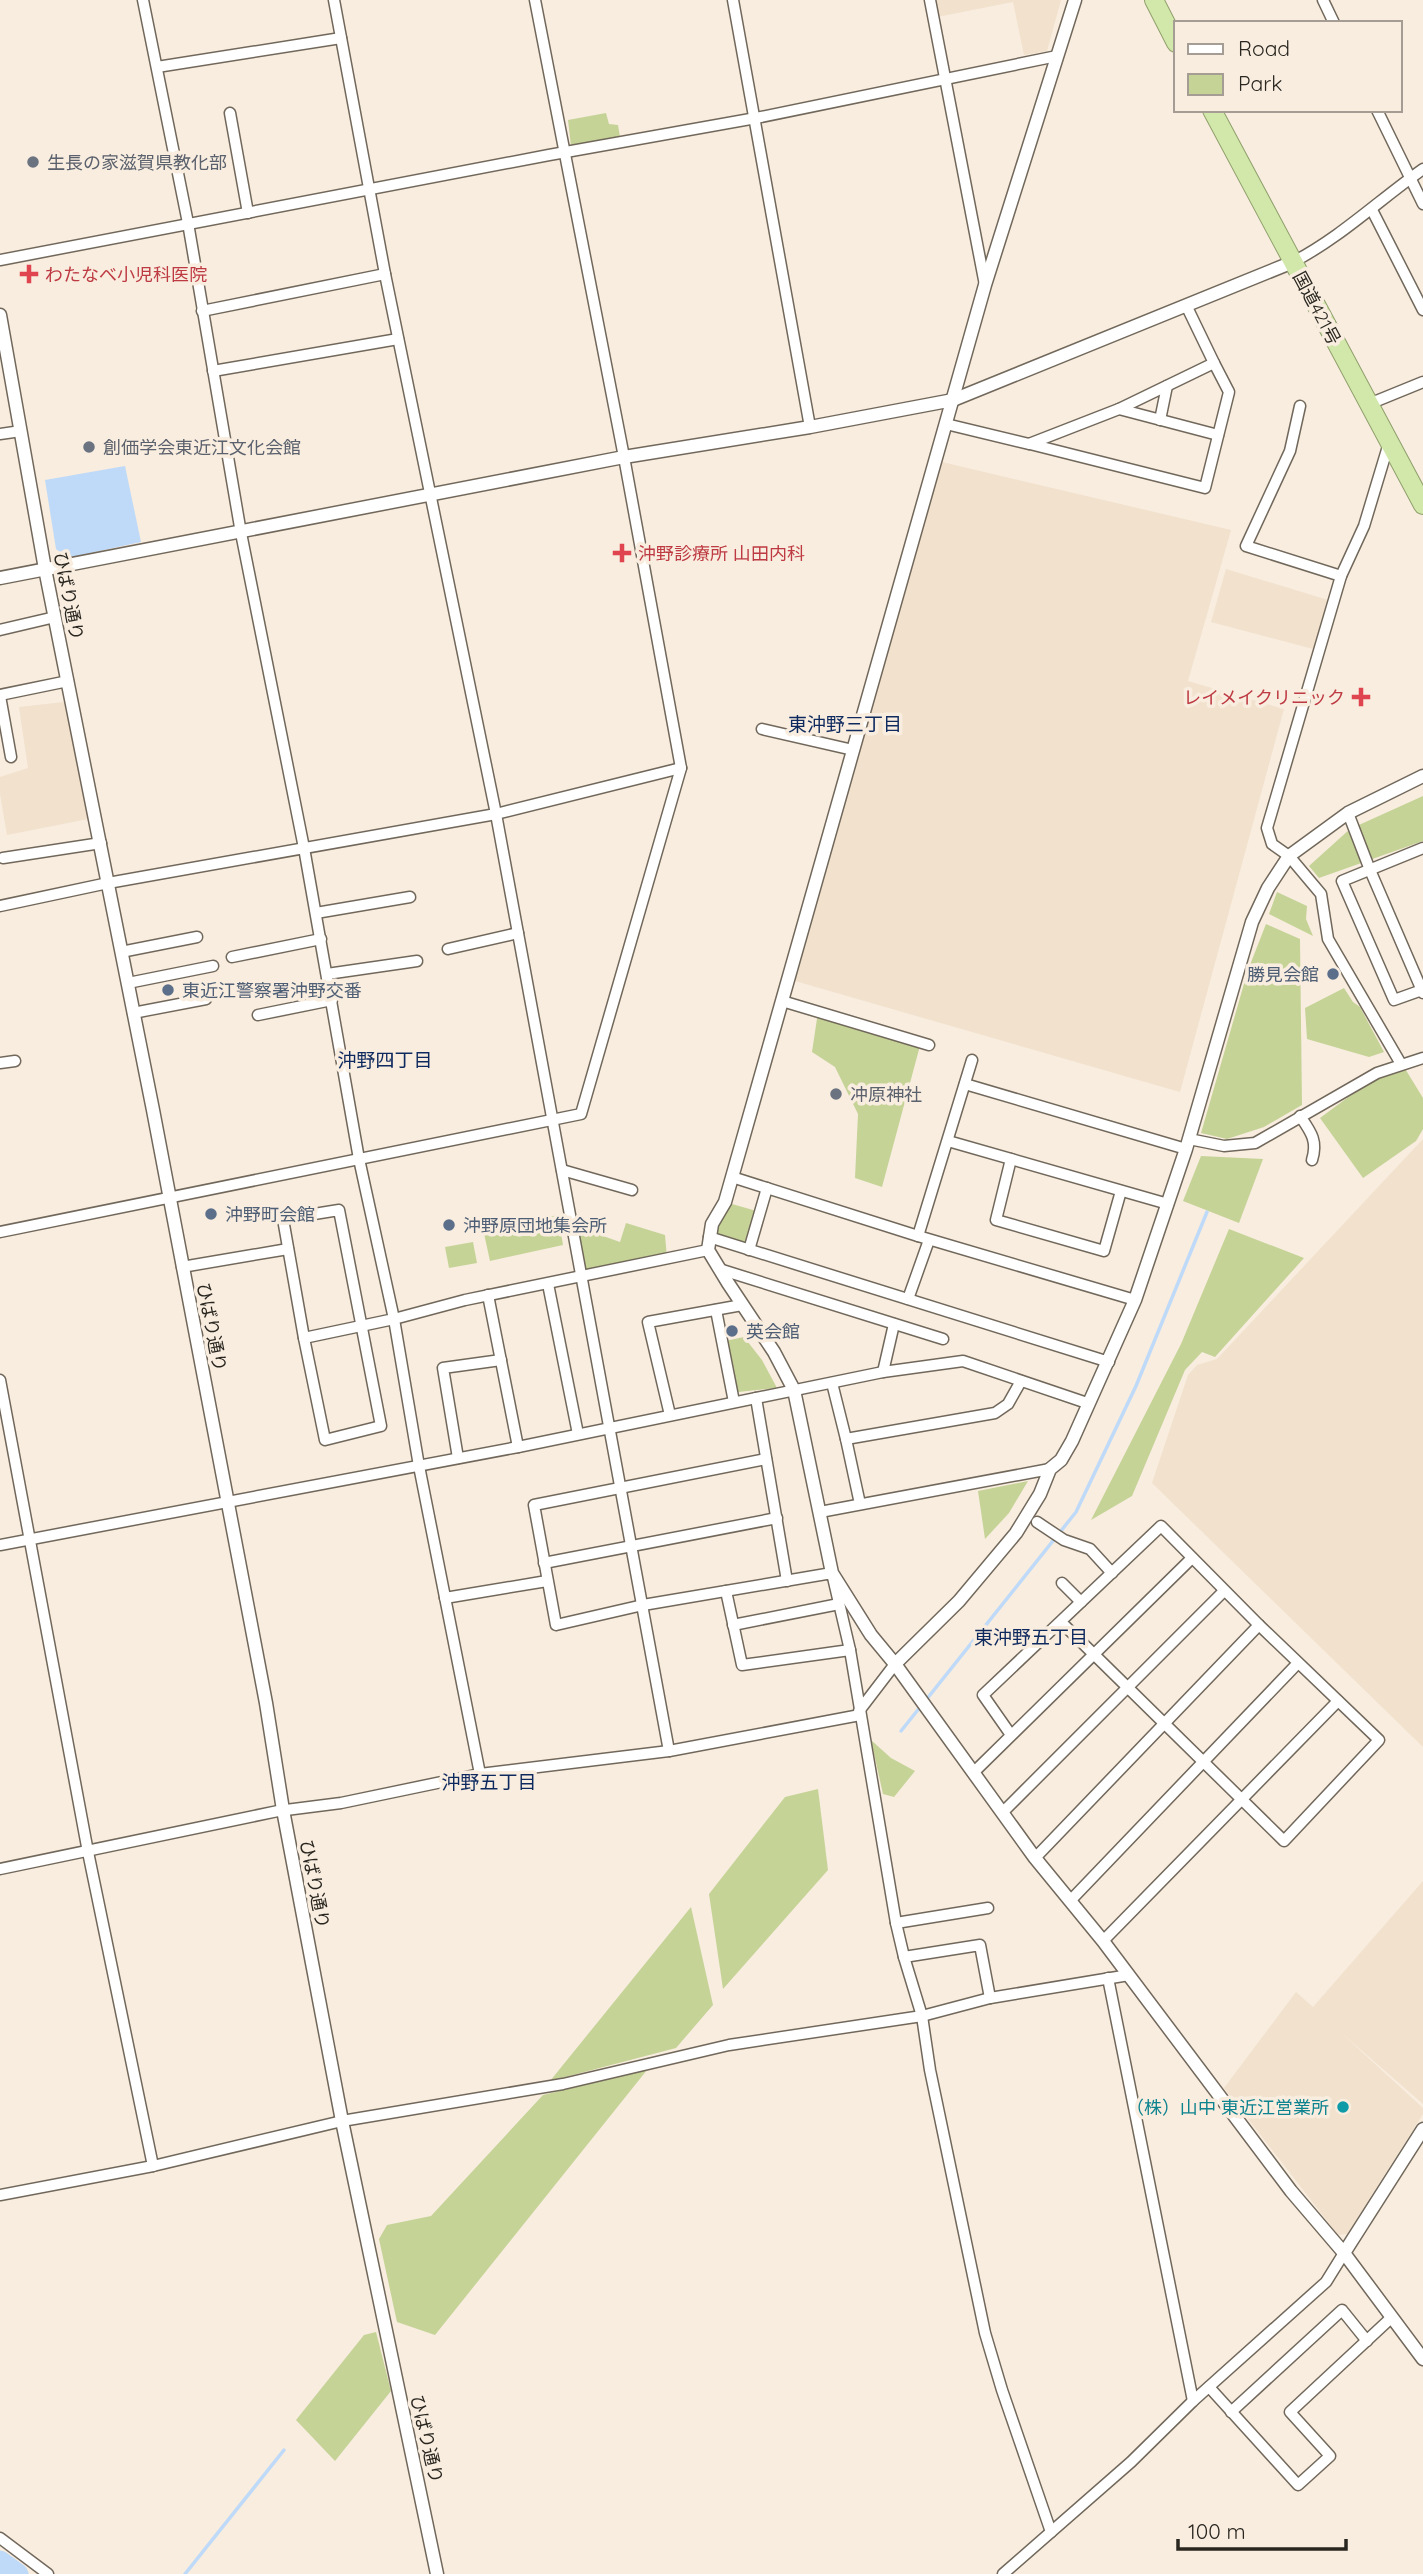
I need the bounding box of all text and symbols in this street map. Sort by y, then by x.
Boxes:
legend [1174,21,1402,112]
text: Road [1238,35,1290,61]
text: Park [1238,70,1282,96]
place label: 生長の家滋賀県教化部 [47,151,227,174]
marker: 生長の家滋賀県教化部 [25,154,41,170]
place label: わたなべ小児科医院 [45,263,207,286]
marker: わたなべ小児科医院 [19,264,39,284]
street label: 国道421号 [1288,267,1346,349]
place label: 創価学会東近江文化会館 [103,436,301,459]
marker: 創価学会東近江文化会館 [81,439,97,455]
place label: 沖野診療所 山田内科 [638,542,805,565]
marker: 沖野診療所 山田内科 [612,543,632,563]
street label: ひばり通り [49,550,89,642]
place label: レイメイクリニック [1183,686,1345,709]
marker: レイメイクリニック [1351,687,1371,707]
district label: 東沖野三丁目 [788,712,902,736]
place label: 勝見会館 [1247,963,1319,986]
marker: 勝見会館 [1325,966,1341,982]
place label: 東近江警察署沖野交番 [182,979,362,1002]
marker: 東近江警察署沖野交番 [160,982,176,998]
district label: 沖野四丁目 [337,1048,433,1072]
place label: 冲原神社 [850,1083,922,1106]
marker: 冲原神社 [828,1086,844,1102]
place label: 沖野町会館 [225,1203,315,1226]
marker: 沖野町会館 [203,1206,219,1222]
place label: 沖野原団地集会所 [463,1214,607,1237]
marker: 沖野原団地集会所 [441,1217,457,1233]
street label: ひばり通り [192,1281,232,1373]
place label: 英会館 [746,1320,800,1343]
marker: 英会館 [724,1323,740,1339]
district label: 東沖野五丁目 [974,1625,1088,1649]
district label: 沖野五丁目 [441,1770,537,1794]
street label: ひばり通り [295,1838,335,1930]
place label: （株）山中 東近江営業所 [1126,2096,1329,2119]
marker: （株）山中 東近江営業所 [1335,2099,1351,2115]
street label: ひばり通り [406,2393,448,2485]
scale bar [1178,2508,1346,2552]
text: 100 m [1188,2518,1246,2544]

